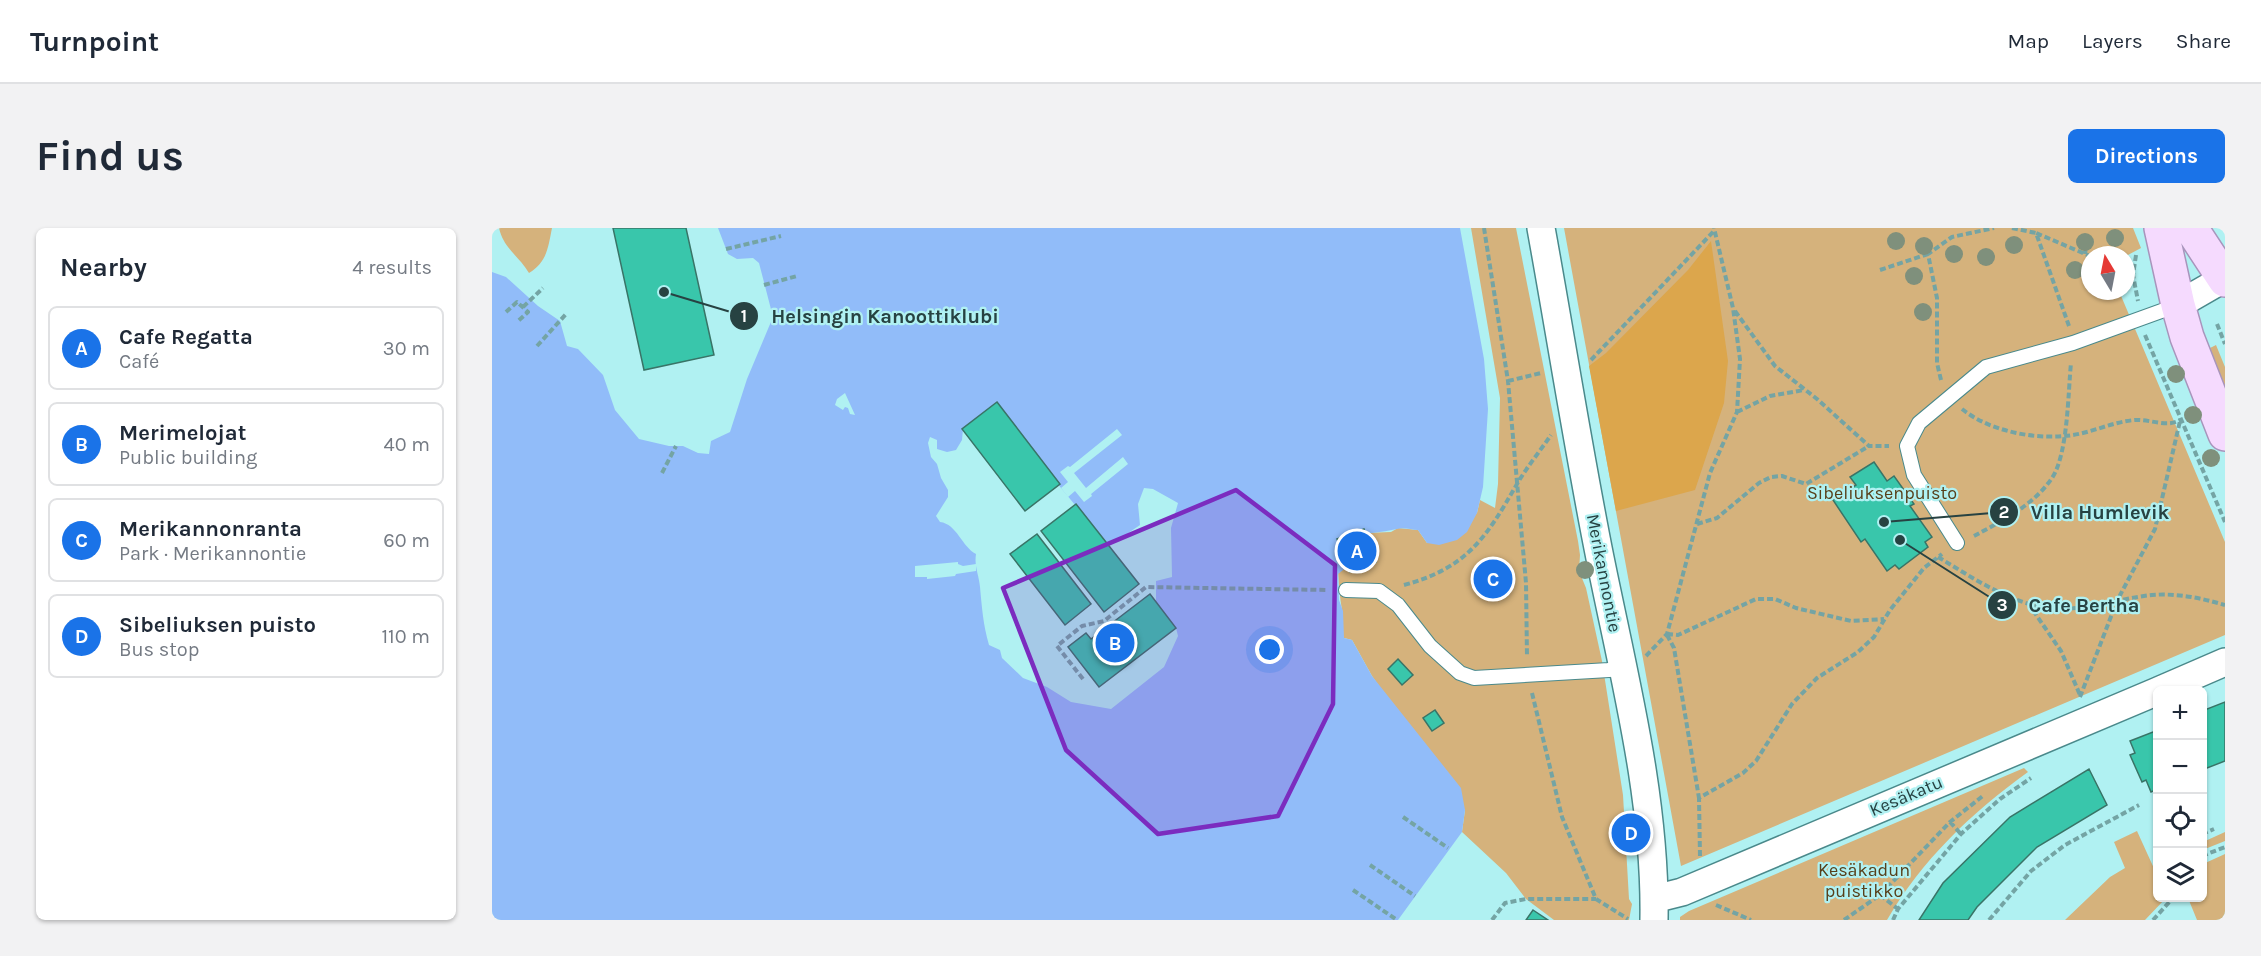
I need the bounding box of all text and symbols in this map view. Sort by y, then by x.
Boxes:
text: Turnpoint [30,25,159,58]
text: Map [2007,29,2049,53]
text: Layers [2082,29,2143,53]
text: Share [2176,29,2231,53]
button: Directions [2068,129,2225,183]
text: Find us [36,131,184,181]
north arrow [2081,246,2135,300]
text: Nearby [60,252,147,283]
text: 4 results [352,256,432,279]
callout: Helsingin Kanoottiklubi [729,297,1011,335]
text: 1 [741,305,747,327]
text: Helsingin Kanoottiklubi [771,305,999,328]
text: Cafe Regatta [119,324,253,350]
text: A [75,337,88,360]
text: 30 m [383,337,430,360]
text: Café [119,350,159,373]
text: Merimelojat [119,420,246,446]
text: B [75,433,88,456]
text: 40 m [384,433,430,456]
text: Public building [119,446,257,469]
park label: Sibeliuksenpuisto [1807,482,1957,504]
callout: Villa Humlevik [1989,493,2182,531]
text: 2 [1999,501,2009,523]
text: Villa Humlevik [2031,501,2169,524]
street label: Merikannontie [1582,512,1626,634]
text: Merikannonranta [119,516,302,542]
pin: A [1338,528,1376,574]
text: C [75,529,88,552]
text: 60 m [383,529,430,552]
text: Park · Merikannontie [119,542,306,565]
pin: C [1474,556,1512,602]
callout: Cafe Bertha [1987,586,2151,624]
text: 3 [1996,594,2008,616]
text: Cafe Bertha [2029,594,2139,617]
text: Sibeliuksen puisto [119,612,316,638]
pin: B [1096,620,1134,666]
text: D [75,625,88,648]
text: 110 m [381,625,430,648]
your location [1255,635,1284,664]
text: Bus stop [119,638,199,661]
map controls [2153,686,2207,902]
button: + [2153,686,2207,740]
button: − [2153,740,2207,794]
street label: Kesäkatu [1866,771,1946,821]
button: locate [2153,794,2207,848]
pin: D [1612,810,1650,856]
button: layers [2153,848,2207,902]
park label: Kesäkadun puistikko [1818,859,1910,902]

